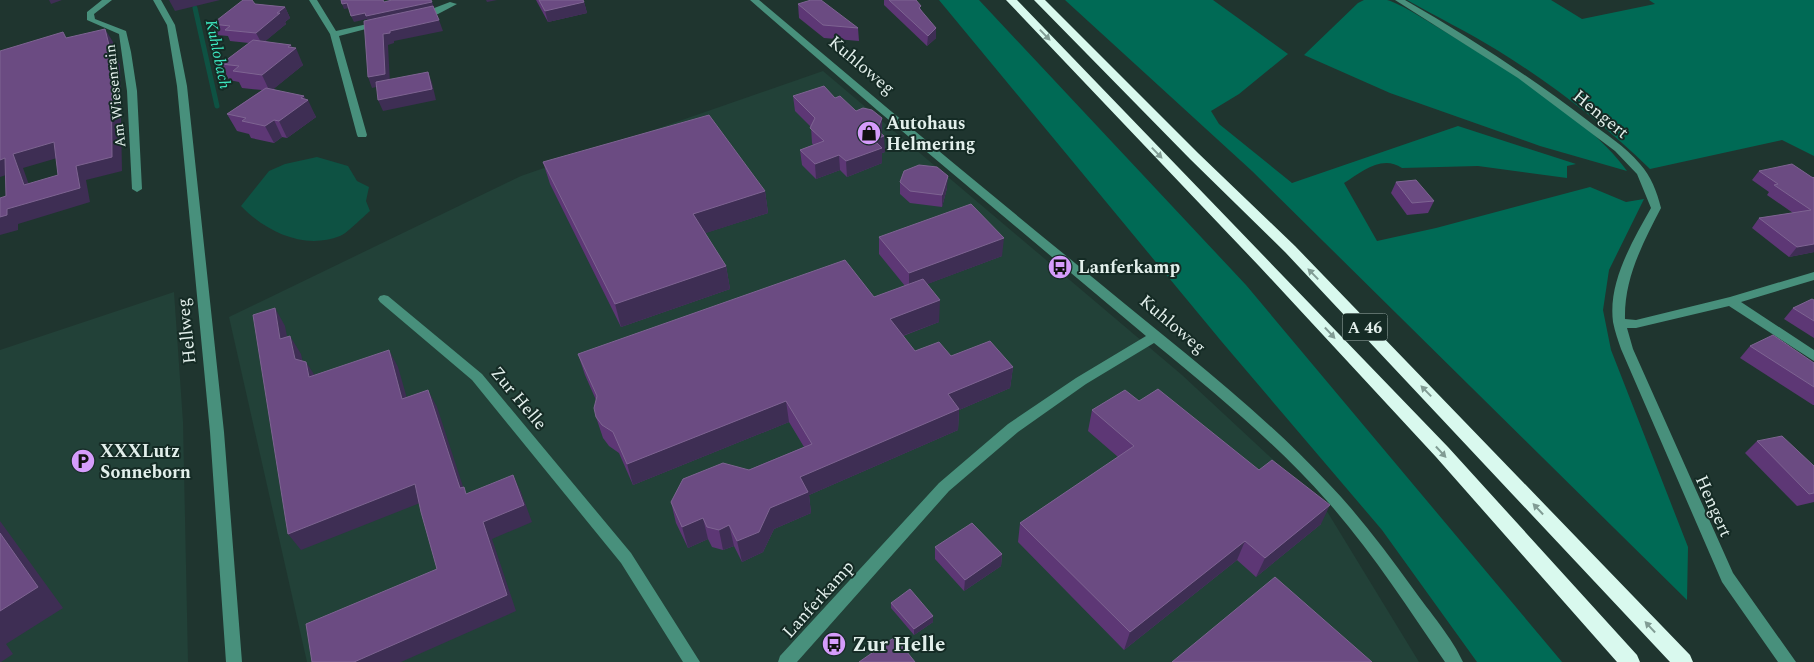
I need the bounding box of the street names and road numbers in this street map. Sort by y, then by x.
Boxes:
street label: Kuhloweg [822,29,901,101]
street label: Am Wiesenrain [99,43,132,149]
street label: Hengert [1567,83,1635,146]
street label: Kuhloweg [1133,288,1212,360]
street label: Hellweg [170,297,203,365]
road number: A 46 [1342,314,1388,341]
street label: Zur Helle [484,361,553,436]
street label: Hengert [1688,471,1739,542]
street label: Lanferkamp [776,554,861,644]

